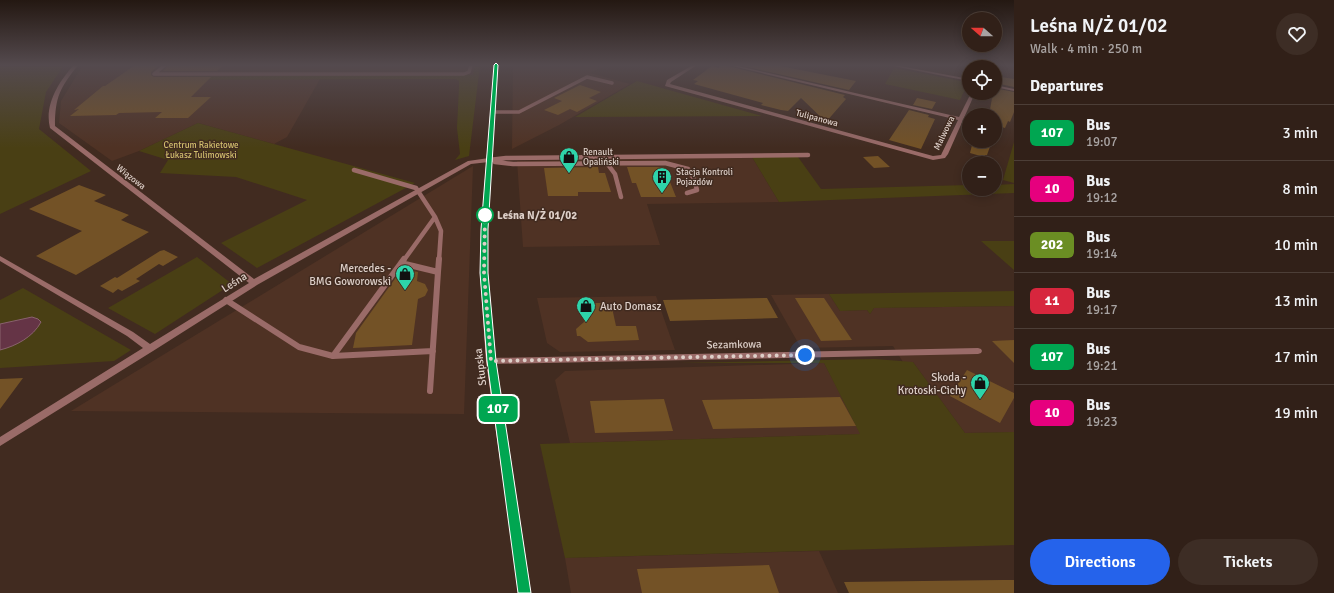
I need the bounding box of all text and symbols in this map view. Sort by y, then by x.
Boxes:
north arrow [962,12,1002,52]
map controls [962,12,1002,196]
button: heart [1276,13,1318,55]
text: Leśna N/Ż 01/02 [1030,14,1167,38]
text: Walk · 4 min · 250 m [1030,41,1142,57]
button: locate [962,60,1002,100]
text: Departures [1030,77,1103,95]
street label: Tulipanowa [794,108,840,130]
button: + [962,108,1002,148]
street label: Malwowa [932,114,958,152]
text: Bus [1086,116,1110,134]
text: 107 [1041,124,1063,141]
text: 3 min [1282,124,1318,142]
text: 19:07 [1086,134,1118,150]
park label: Centrum Rakietowe Łukasz Tulimowski [163,140,239,161]
shop icon: Renault Opaliński [558,146,580,174]
place label: Renault Opaliński [583,147,619,168]
button: − [962,156,1002,196]
street label: Wiązowa [114,163,148,193]
building icon: Stacja Kontroli Pojazdów [651,166,673,194]
place label: Stacja Kontroli Pojazdów [676,167,733,188]
text: Bus [1086,172,1110,190]
text: 10 [1044,180,1060,197]
text: 8 min [1282,180,1318,198]
text: 19:12 [1086,190,1118,206]
marker: Leśna N/Ż 01/02 [476,206,494,224]
place label: Leśna N/Ż 01/02 [497,208,577,222]
text: Bus [1086,228,1110,246]
text: 202 [1041,236,1063,253]
text: 10 min [1274,236,1318,254]
text: 19:14 [1086,246,1118,262]
place label: Mercedes - BMG Goworowski [309,262,391,288]
shop icon: Mercedes - BMG Goworowski [394,263,416,291]
street label: Leśna [219,269,250,295]
text: Bus [1086,284,1110,302]
text: 11 [1044,292,1060,309]
text: 13 min [1274,292,1318,310]
shop icon: Auto Domasz [575,295,597,323]
place label: Auto Domasz [600,300,662,313]
text: 19:17 [1086,302,1118,318]
street label: Sezamkowa [706,338,762,351]
text: Bus [1086,340,1110,358]
your location [795,345,815,365]
street label: Słupska [472,347,489,386]
text: 107 [1041,348,1063,365]
text: 17 min [1274,348,1318,366]
text: 19:21 [1086,358,1118,374]
place label: Skoda - Krotoski-Cichy [898,371,967,397]
shop icon: Skoda - Krotoski-Cichy [969,372,991,400]
line badge: 107 [475,396,521,422]
text: Bus [1086,396,1110,414]
text: 107 [487,400,509,417]
text: 10 [1044,404,1060,421]
text: 19 min [1274,404,1318,422]
text: 19:23 [1086,414,1118,430]
button: Directions [1030,539,1170,585]
button: Tickets [1178,539,1318,585]

